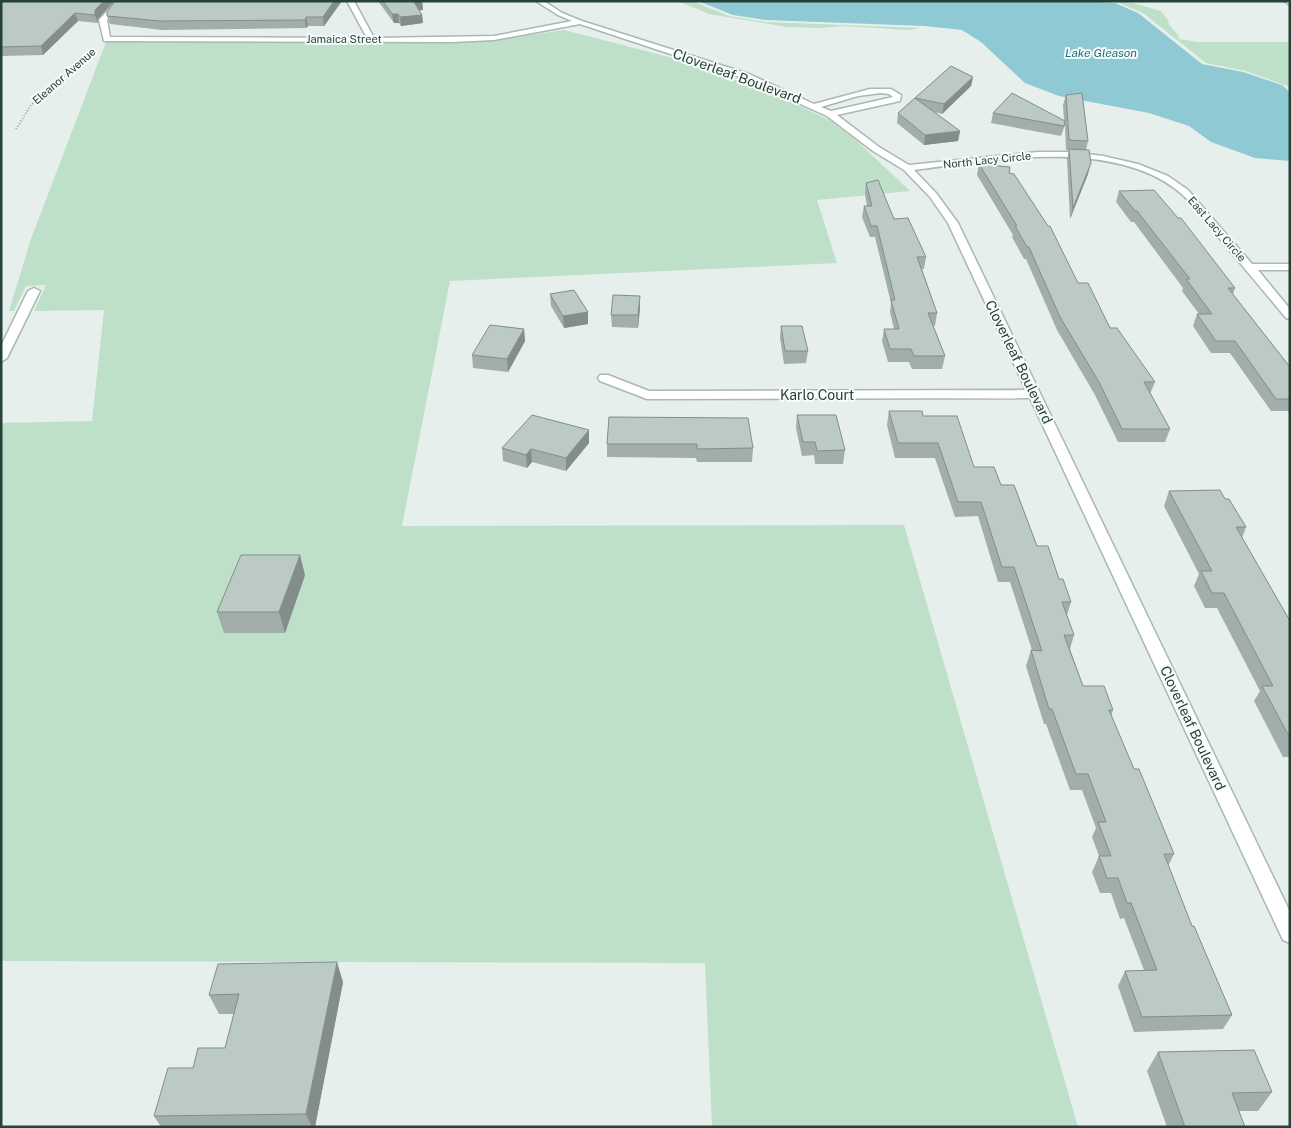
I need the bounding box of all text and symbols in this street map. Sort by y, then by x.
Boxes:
street label: Jamaica Street [306,33,382,45]
street label: Eleanor Avenue [30,45,98,107]
street label: Cloverleaf Boulevard [671,45,803,107]
water label: Lake Gleason [1065,46,1137,60]
street label: North Lacy Circle [942,149,1032,171]
street label: East Lacy Circle [1186,194,1248,264]
street label: Cloverleaf Boulevard [982,298,1056,426]
street label: Karlo Court [780,387,854,403]
street label: Cloverleaf Boulevard [1157,663,1229,793]

